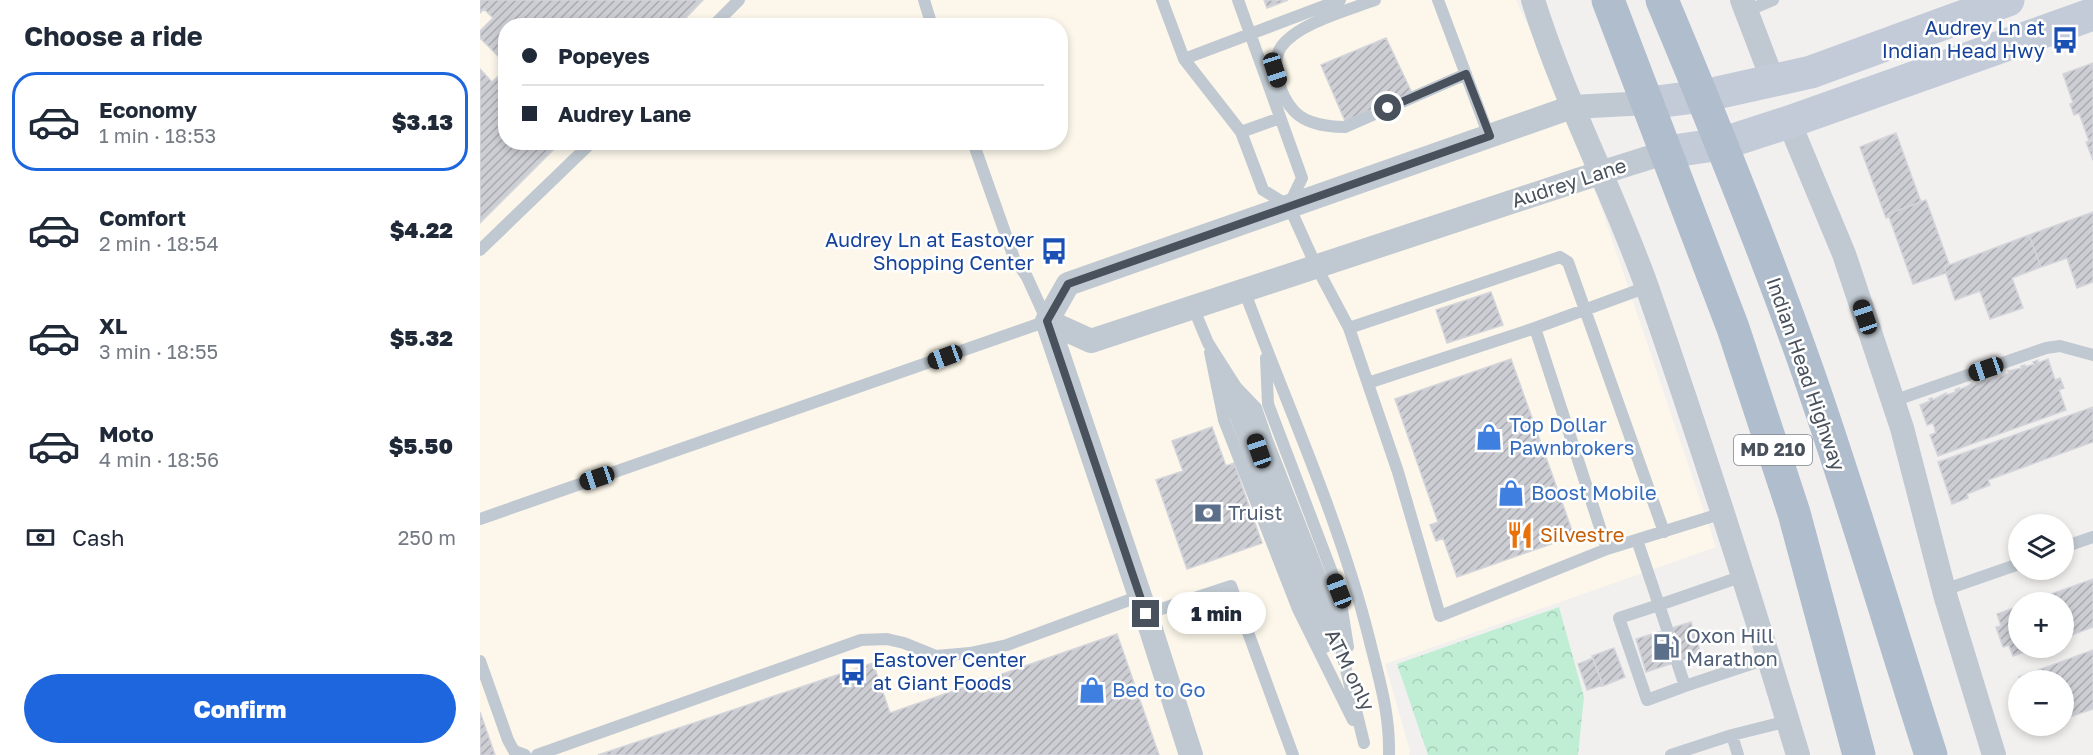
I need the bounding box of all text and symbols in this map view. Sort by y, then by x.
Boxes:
place label: Audrey Ln at Indian Head Hwy [1882,15,2045,62]
text: Choose a ride [24,20,203,52]
bus stop icon: Audrey Ln at Indian Head Hwy [2050,25,2080,55]
text: Popeyes [558,42,650,69]
car [1261,50,1289,90]
route start [1374,94,1401,121]
icon: car [27,95,81,149]
text: Economy [99,96,197,123]
text: Audrey Lane [558,100,691,127]
text: $3.13 [392,108,453,135]
text: 1 min · 18:53 [99,123,216,147]
street label: Audrey Lane [1508,152,1629,212]
icon: car [27,203,81,257]
text: Comfort [99,204,186,231]
text: $4.22 [390,216,453,243]
place label: Audrey Ln at Eastover Shopping Center [825,227,1034,274]
text: 2 min · 18:54 [99,231,219,255]
bus stop icon: Audrey Ln at Eastover Shopping Center [1039,236,1069,266]
street label: Indian Head Highway [1763,274,1851,474]
car [1851,297,1879,337]
icon: car [27,311,81,365]
text: XL [99,312,127,339]
text: $5.32 [390,324,453,351]
text: 3 min · 18:55 [99,339,218,363]
car [925,342,965,372]
car [1966,355,2006,383]
place label: Top Dollar Pawnbrokers [1509,412,1634,459]
icon: car [27,419,81,473]
text: Moto [99,420,154,447]
shop icon: Top Dollar Pawnbrokers [1474,422,1504,452]
car [1245,431,1273,471]
text: $5.50 [389,432,453,459]
road number: MD 210 [1734,435,1812,465]
text: 4 min · 18:56 [99,447,219,471]
car [577,464,617,492]
shop icon: Boost Mobile [1496,478,1526,508]
place label: Boost Mobile [1531,480,1657,504]
bank icon: Truist [1193,498,1223,528]
place label: Truist [1228,500,1282,524]
map controls [2008,514,2074,736]
button: layers [2008,514,2074,580]
restaurant icon: Silvestre [1505,520,1535,550]
icon: cash [24,521,57,554]
place label: Silvestre [1540,522,1624,546]
text: Cash [72,524,125,551]
text: 250 m [398,525,456,549]
car [1324,571,1354,611]
button: + [2008,592,2074,658]
callout: 1 min [1167,593,1266,635]
route end [1132,600,1159,627]
text: 1 min [1191,601,1242,625]
place label: Oxon Hill Marathon [1686,623,1778,670]
street label: ATM only [1321,625,1381,714]
fuel station icon: Oxon Hill Marathon [1651,632,1681,662]
place label: Eastover Center at Giant Foods [873,647,1027,694]
bus stop icon: Eastover Center at Giant Foods [838,657,868,687]
button: − [2008,670,2074,736]
button: Confirm [24,674,456,743]
shop icon: Bed to Go [1077,675,1107,705]
place label: Bed to Go [1112,677,1205,701]

